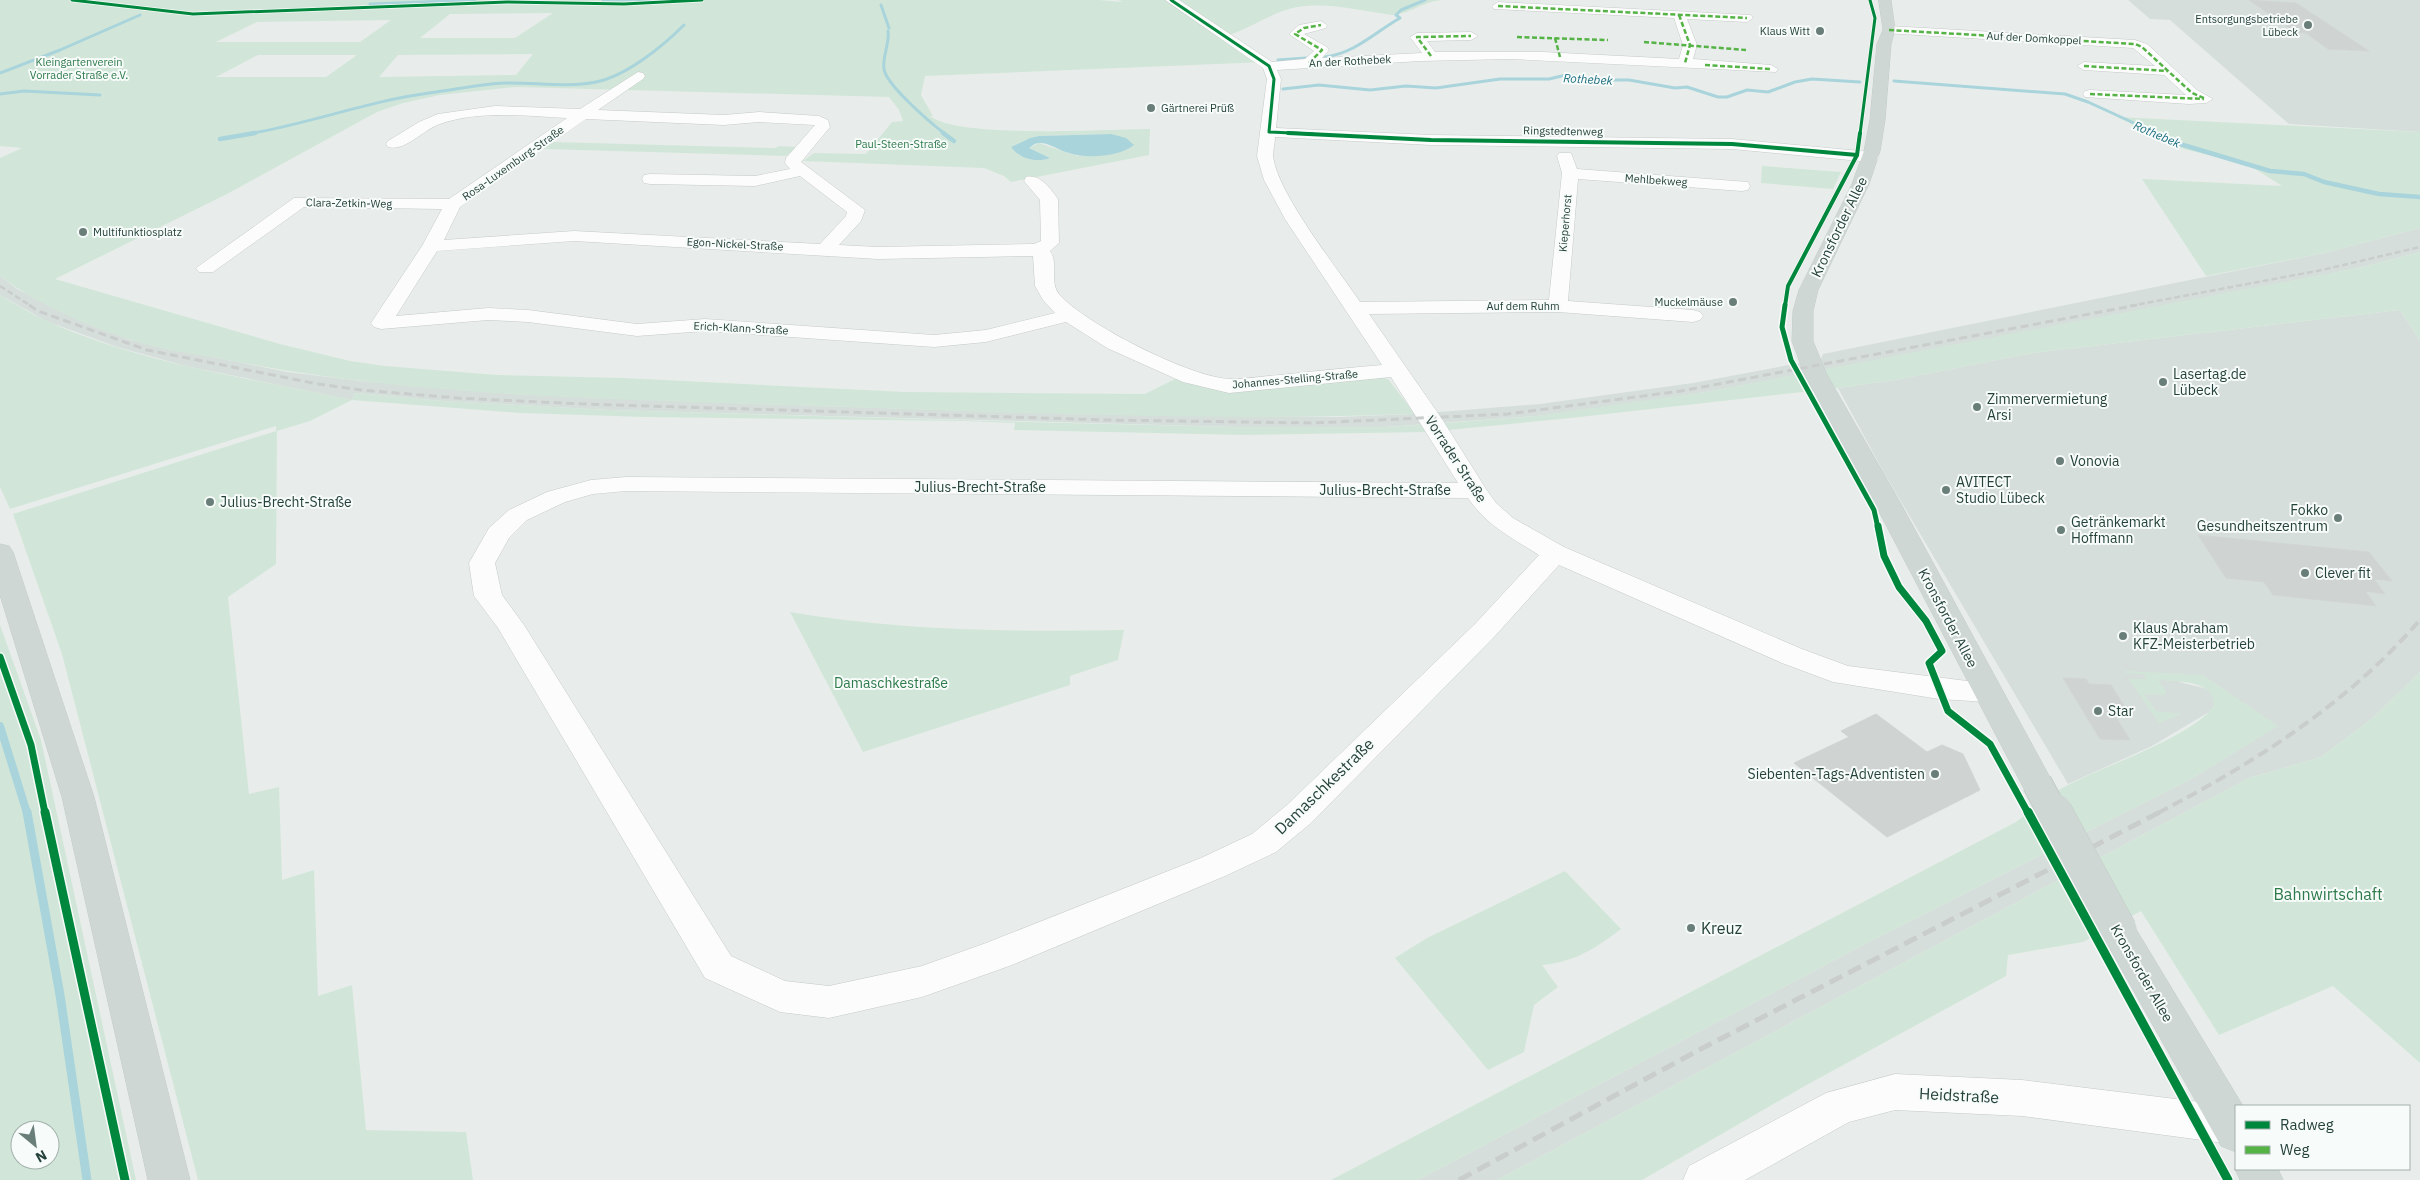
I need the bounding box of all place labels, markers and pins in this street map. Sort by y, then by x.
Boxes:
place label: Entsorgungsbetriebe Lübeck [2195,12,2298,39]
marker: Entsorgungsbetriebe Lübeck [2302,19,2314,31]
place label: Klaus Witt [1760,24,1810,38]
marker: Klaus Witt [1814,25,1826,37]
place label: Gärtnerei Prüß [1161,101,1234,115]
marker: Gärtnerei Prüß [1145,102,1157,114]
place label: Multifunktiosplatz [93,225,182,239]
marker: Multifunktiosplatz [77,226,89,238]
place label: Muckelmäuse [1655,295,1723,309]
marker: Muckelmäuse [1727,296,1739,308]
place label: Lasertag.de Lübeck [2173,365,2247,399]
marker: Lasertag.de Lübeck [2157,376,2169,388]
place label: Zimmervermietung Arsi [1987,390,2108,424]
marker: Zimmervermietung Arsi [1971,401,1983,413]
place label: Vonovia [2070,452,2120,470]
marker: Vonovia [2054,455,2066,467]
place label: AVITECT Studio Lübeck [1956,473,2045,507]
marker: AVITECT Studio Lübeck [1940,484,1952,496]
place label: Julius-Brecht-Straße [220,493,352,511]
marker: Julius-Brecht-Straße [204,496,216,508]
place label: Fokko Gesundheitszentrum [2197,501,2328,535]
marker: Fokko Gesundheitszentrum [2332,512,2344,524]
place label: Getränkemarkt Hoffmann [2071,513,2166,547]
marker: Getränkemarkt Hoffmann [2055,524,2067,536]
place label: Clever fit [2315,564,2371,582]
marker: Clever fit [2299,567,2311,579]
place label: Klaus Abraham KFZ-Meisterbetrieb [2133,619,2255,653]
marker: Klaus Abraham KFZ-Meisterbetrieb [2117,630,2129,642]
place label: Star [2108,702,2134,720]
marker: Star [2092,705,2104,717]
place label: Siebenten-Tags-Adventisten [1748,765,1925,783]
marker: Siebenten-Tags-Adventisten [1929,768,1941,780]
place label: Kreuz [1701,918,1742,938]
marker: Kreuz [1685,922,1697,934]

